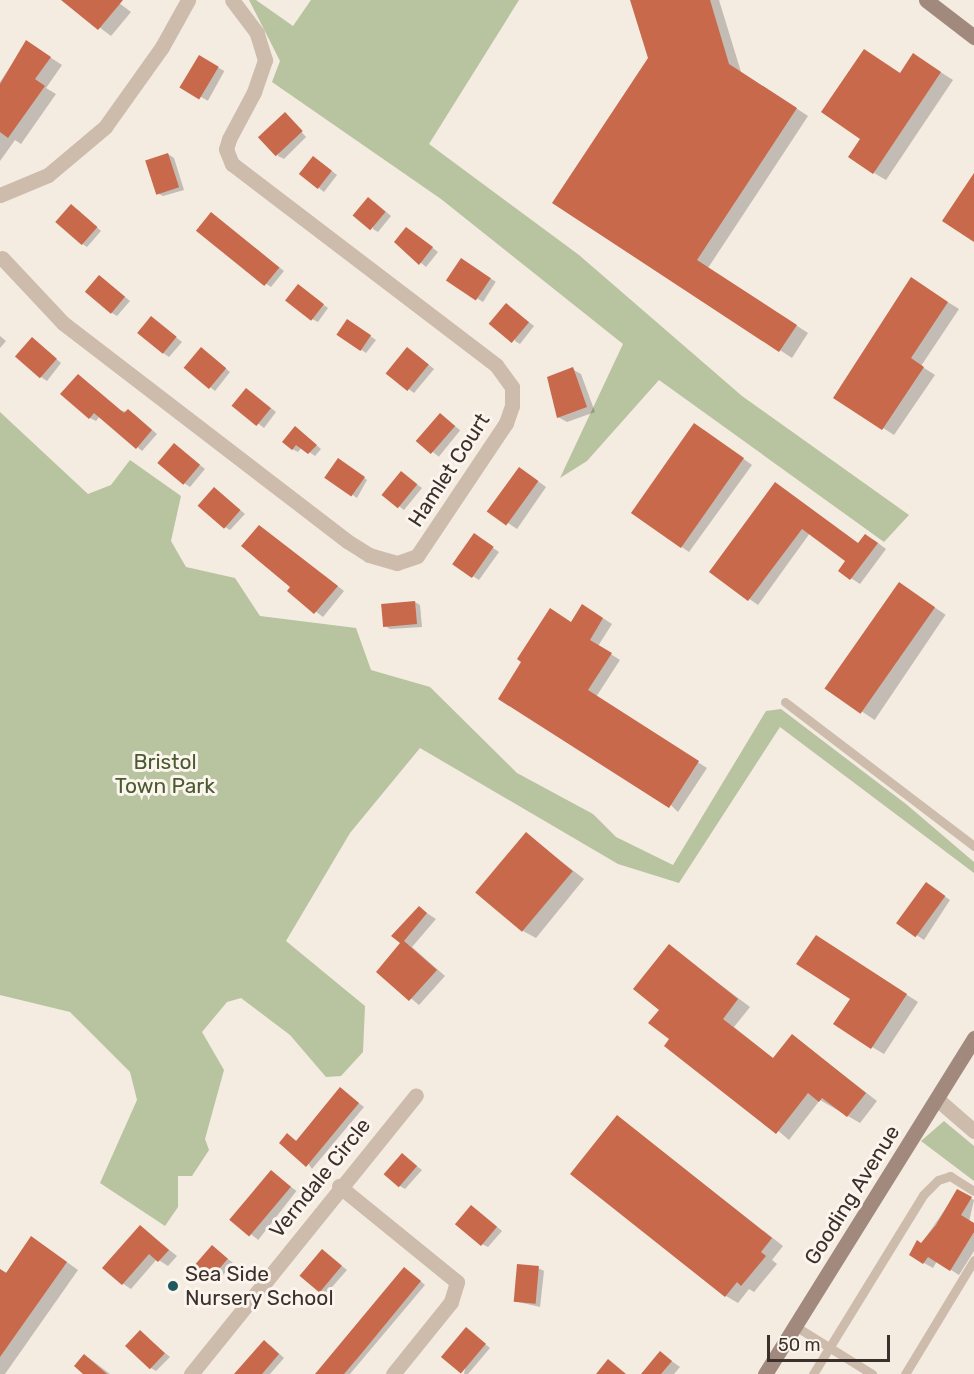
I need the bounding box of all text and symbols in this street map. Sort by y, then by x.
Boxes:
street label: Hamlet Court [403,409,495,531]
park label: Bristol Town Park [115,749,215,799]
street label: Verndale Circle [264,1113,376,1243]
street label: Gooding Avenue [799,1121,905,1269]
place label: Sea Side Nursery School [185,1261,334,1311]
marker: Sea Side Nursery School [166,1279,180,1293]
scale bar [770,1323,893,1361]
text: 50 m [778,1334,821,1356]

